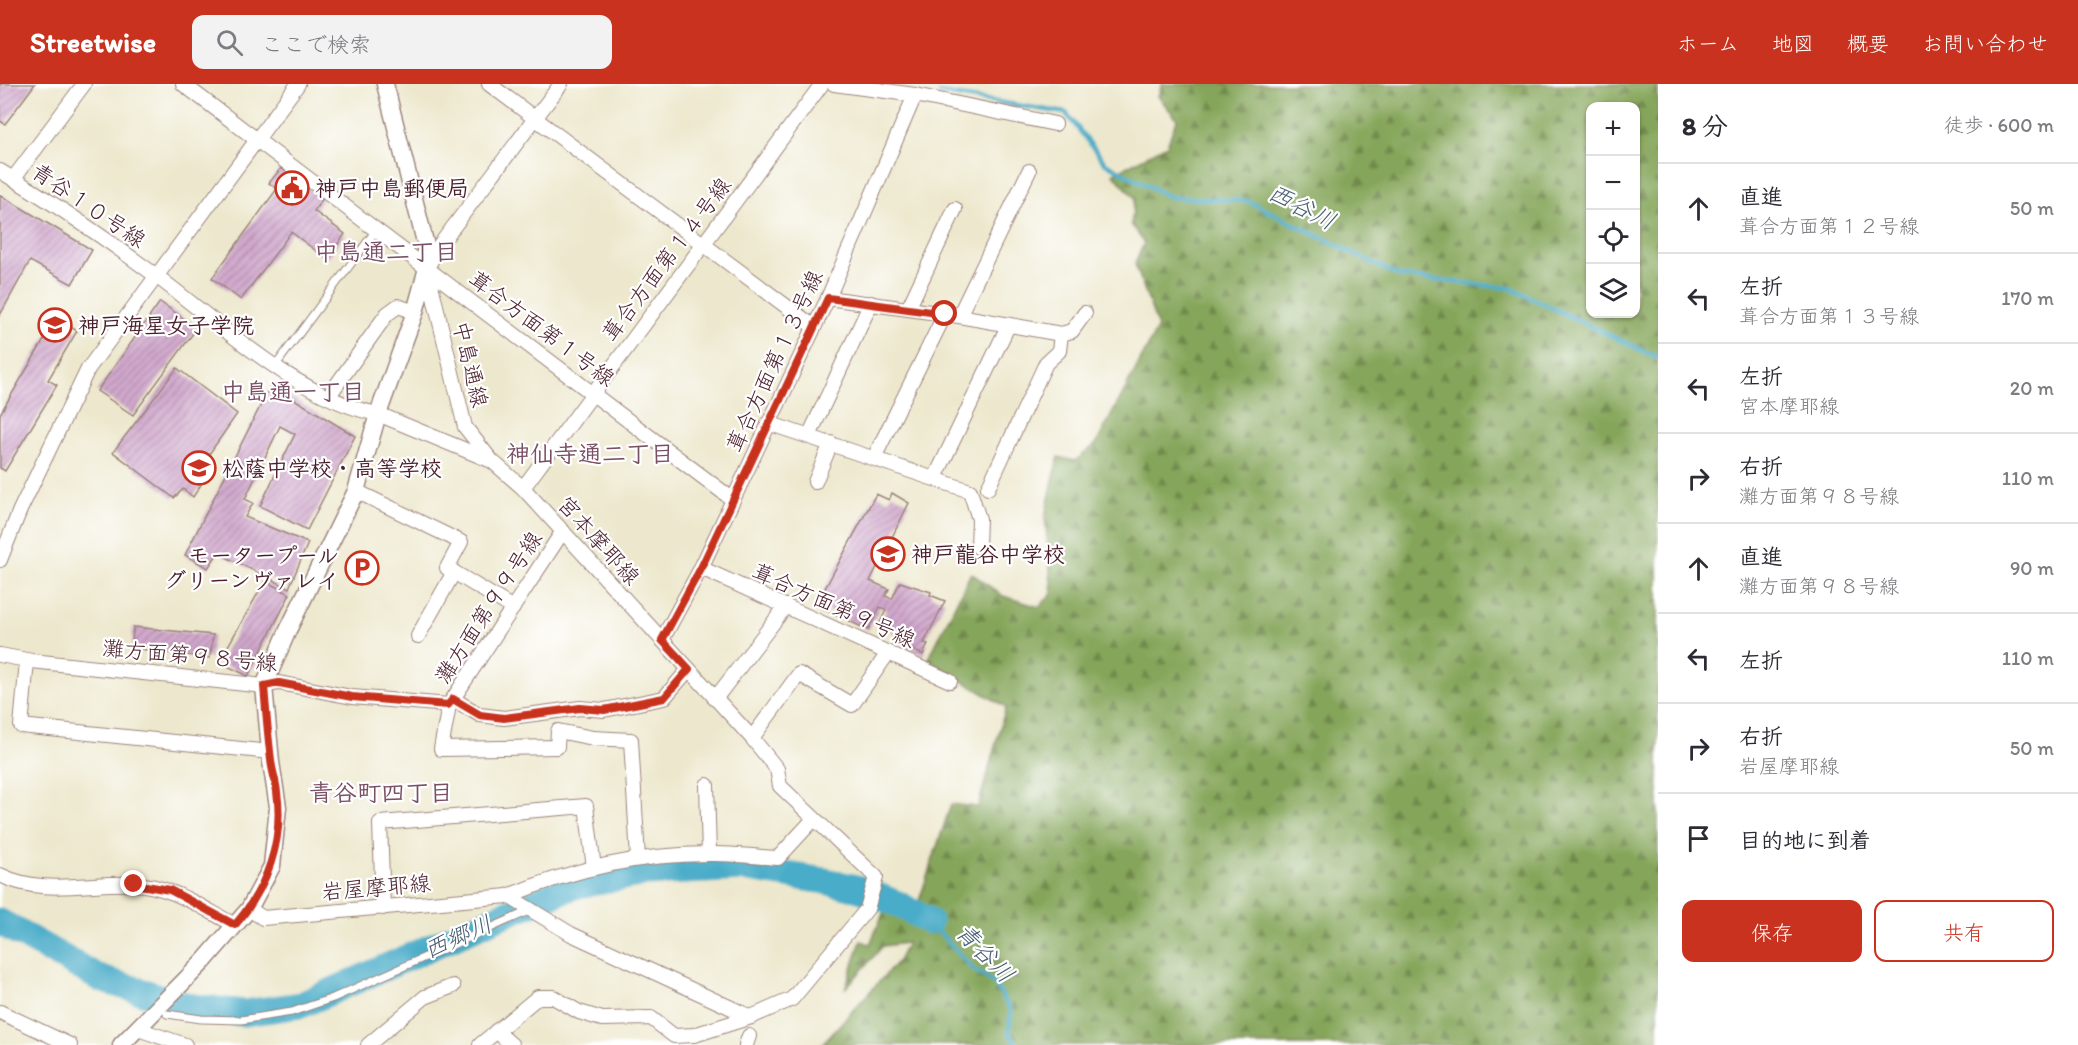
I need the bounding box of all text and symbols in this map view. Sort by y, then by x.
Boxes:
search box [192,15,612,69]
text: Streetwise [30,25,156,59]
icon: search [213,26,246,59]
text: ここで検索 [261,31,371,58]
text: ホーム [1677,31,1739,56]
text: 地図 [1772,31,1814,56]
text: 概要 [1847,31,1889,56]
text: お問い合わせ [1922,31,2048,56]
map controls [1586,102,1640,318]
button: + [1586,102,1640,156]
text: 8 分 [1682,110,1728,142]
text: 徒歩 · 600 m [1944,113,2054,137]
button: − [1586,156,1640,210]
street label: 青谷１０号線 [26,157,151,254]
public building icon: 神戸中島郵便局 [274,170,310,206]
street label: 葺合方面第１４号線 [596,172,737,346]
place label: 神戸中島郵便局 [315,175,469,202]
water label: 西谷川 [1264,177,1341,236]
text: 直進 [1739,183,1783,210]
icon: ahead [1682,192,1715,225]
text: 50 m [2010,196,2054,220]
button: locate [1586,210,1640,264]
text: 葺合方面第１２号線 [1739,214,1919,238]
district label: 中島通二丁目 [314,237,458,266]
button: layers [1586,264,1640,318]
street label: 葺合方面第１号線 [463,265,620,392]
street label: 葺合方面第１３号線 [720,266,829,457]
text: 左折 [1739,273,1783,300]
icon: left [1682,282,1715,315]
text: 170 m [2001,286,2054,310]
route start [931,300,957,326]
text: 葺合方面第１３号線 [1739,304,1919,328]
school or university icon: 神戸海星女子学院 [37,307,73,343]
place label: 神戸海星女子学院 [78,312,254,339]
street label: 中島通線 [447,318,494,410]
text: 左折 [1739,363,1783,390]
icon: left [1682,372,1715,405]
text: 20 m [2010,376,2054,400]
district label: 中島通一丁目 [221,377,365,406]
text: 宮本摩耶線 [1739,394,1839,418]
district label: 神仙寺通二丁目 [506,439,674,468]
school or university icon: 松蔭中学校・高等学校 [181,450,217,486]
text: 右折 [1739,453,1783,480]
place label: 松蔭中学校・高等学校 [222,455,442,482]
icon: right [1682,462,1715,495]
text: 110 m [2002,466,2054,490]
text: 灘方面第９８号線 [1739,484,1899,508]
street label: 宮本摩耶線 [552,490,645,590]
street label: 灘方面第９９号線 [429,526,548,688]
school or university icon: 神戸龍谷中学校 [870,536,906,572]
place label: 神戸龍谷中学校 [911,541,1065,568]
place label: モータープール グリーンヴァレイ [164,542,339,594]
text: 直進 [1739,543,1783,570]
parking icon: モータープール グリーンヴァレイ [344,550,380,586]
icon: ahead [1682,552,1715,585]
text: 90 m [2010,556,2054,580]
street label: 葺合方面第９号線 [748,557,920,654]
text: 灘方面第９８号線 [1739,574,1899,598]
street label: 灘方面第９８号線 [101,634,279,677]
icon: left [1682,642,1715,675]
text: 110 m [2002,646,2054,670]
text: 左折 [1739,647,1783,674]
text: 右折 [1739,723,1783,750]
icon: right [1682,732,1715,765]
text: 50 m [2010,736,2054,760]
text: 岩屋摩耶線 [1739,754,1839,778]
district label: 青谷町四丁目 [309,778,453,807]
icon: arrive [1682,822,1715,855]
text: 目的地に到着 [1739,827,1871,854]
street label: 岩屋摩耶線 [320,869,432,906]
route end [120,870,146,896]
button: 保存 [1682,900,1862,962]
button: 共有 [1874,900,2054,962]
water label: 西郷川 [419,909,497,964]
water label: 青谷川 [950,917,1021,989]

